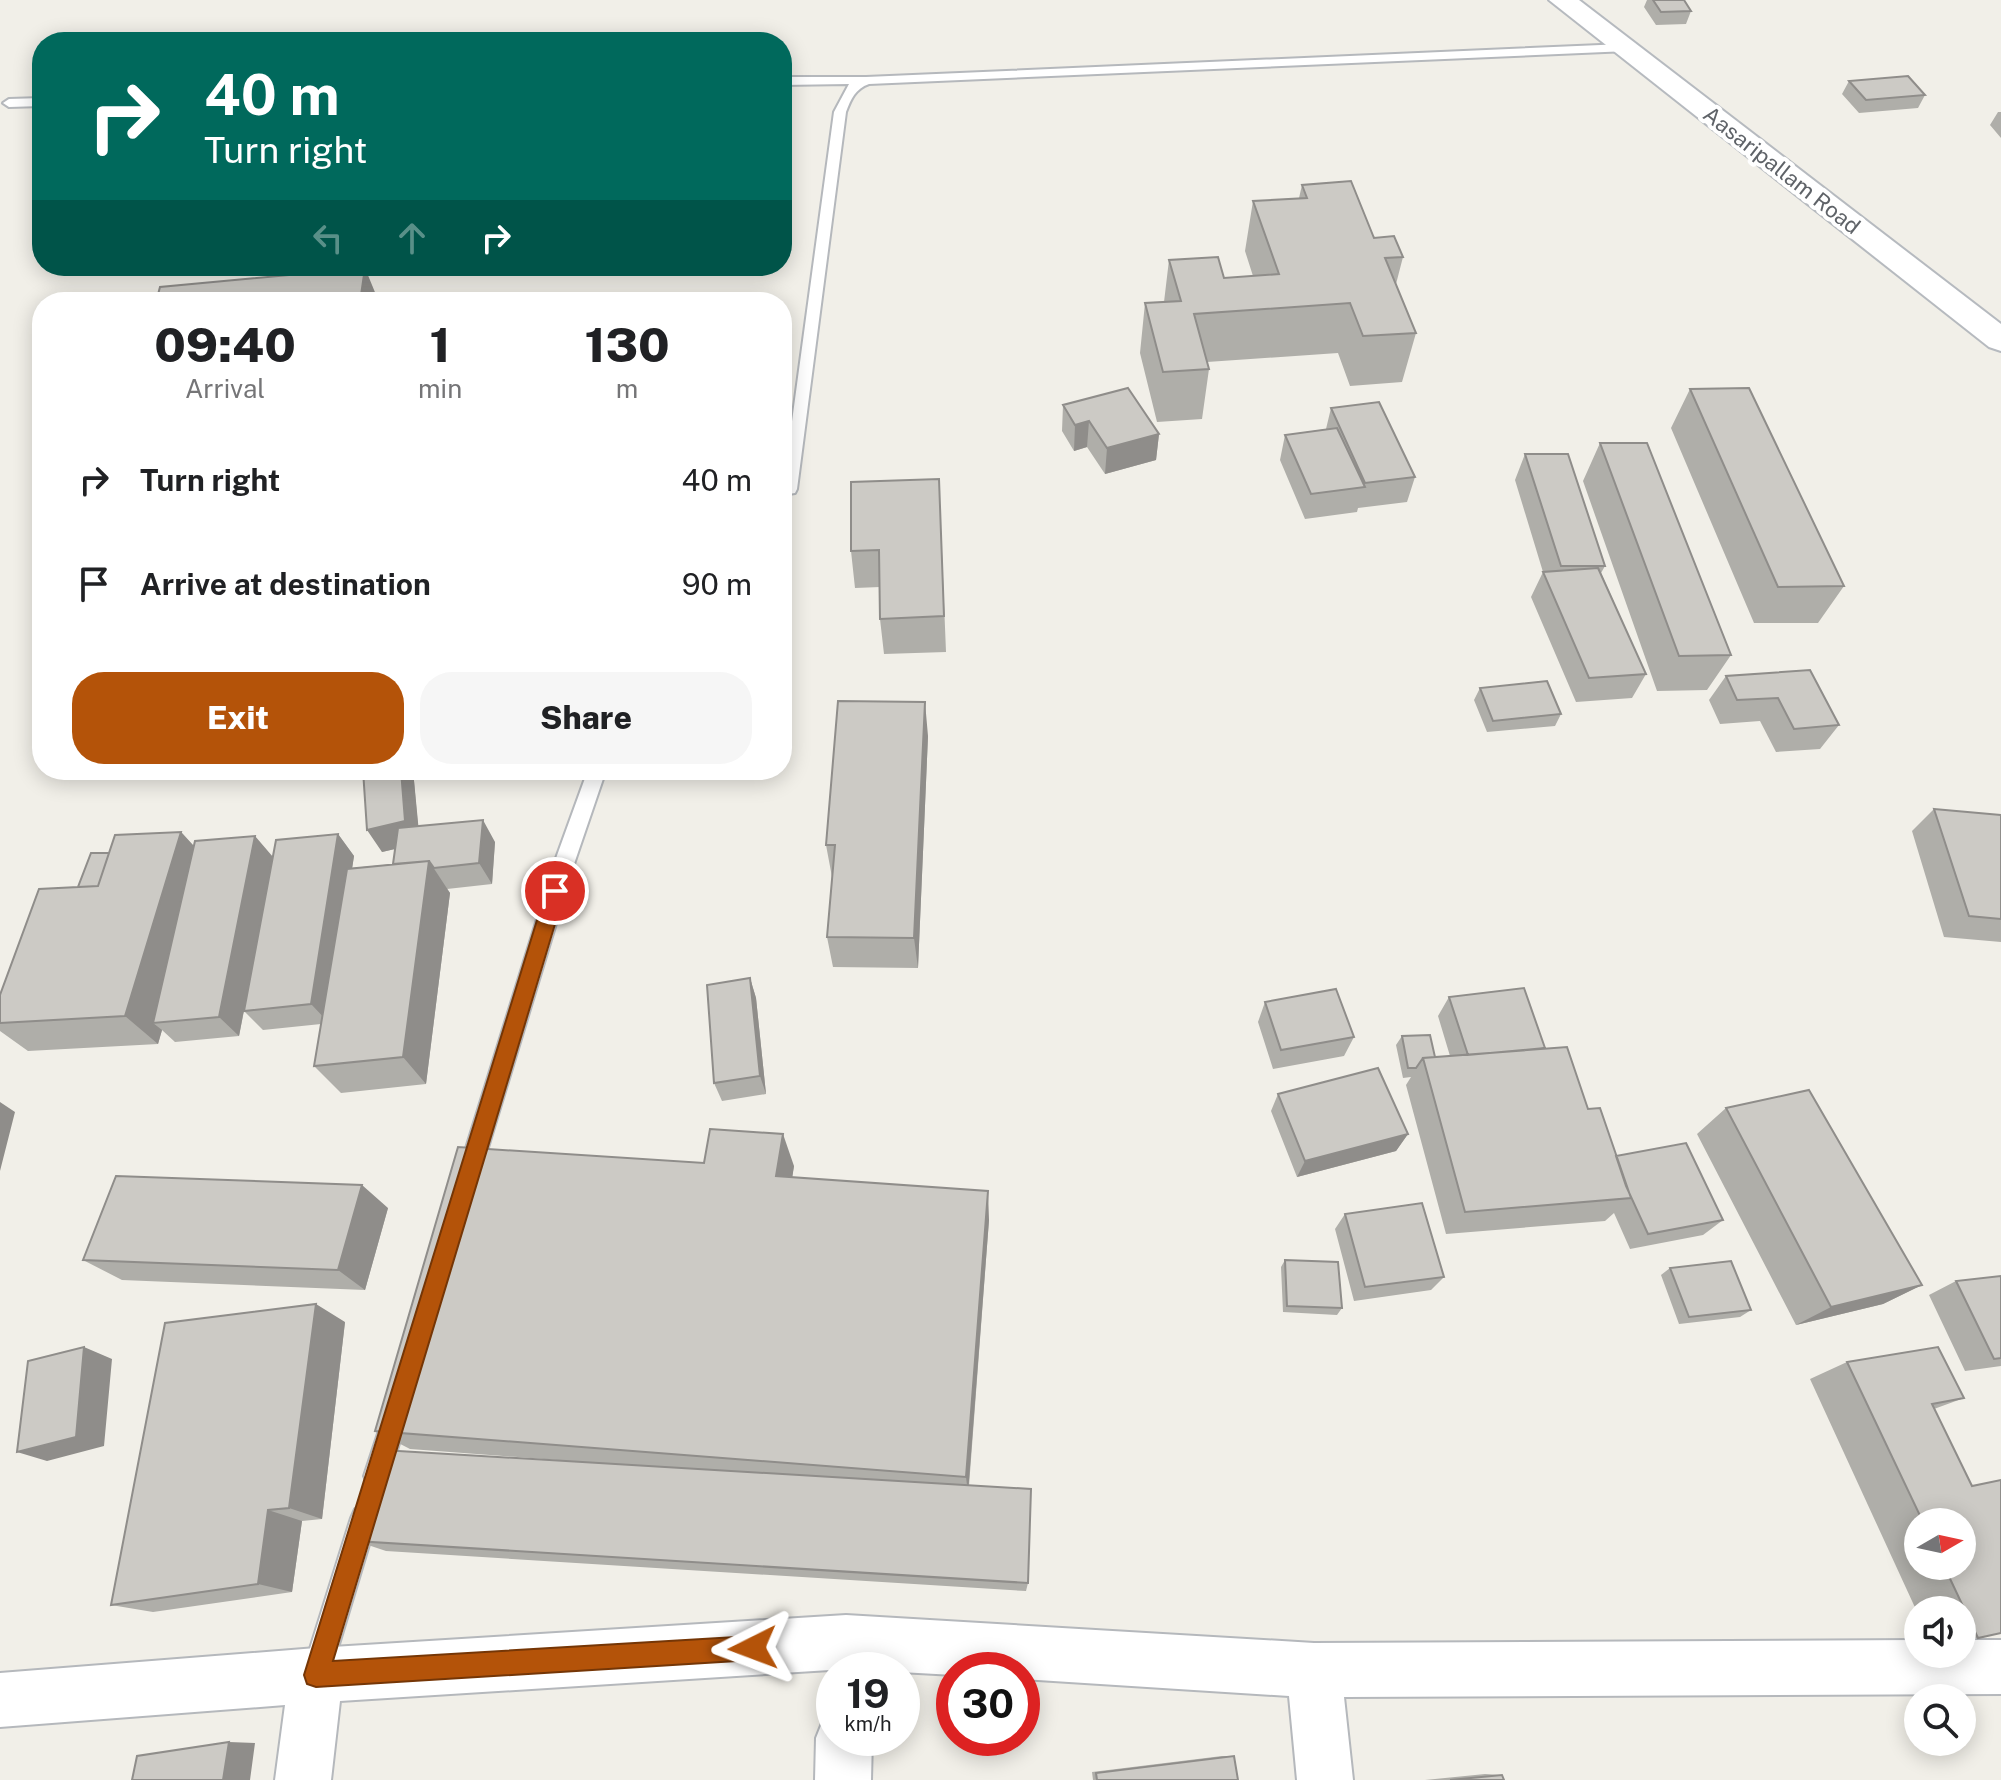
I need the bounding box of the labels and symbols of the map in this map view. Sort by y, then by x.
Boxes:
street label: Aasaripallam Road [1698,101,1866,239]
pin [521,857,589,925]
north arrow [1904,1508,1976,1580]
position arrow [711,1606,795,1690]
speed limit sign: 30 [936,1652,1040,1756]

